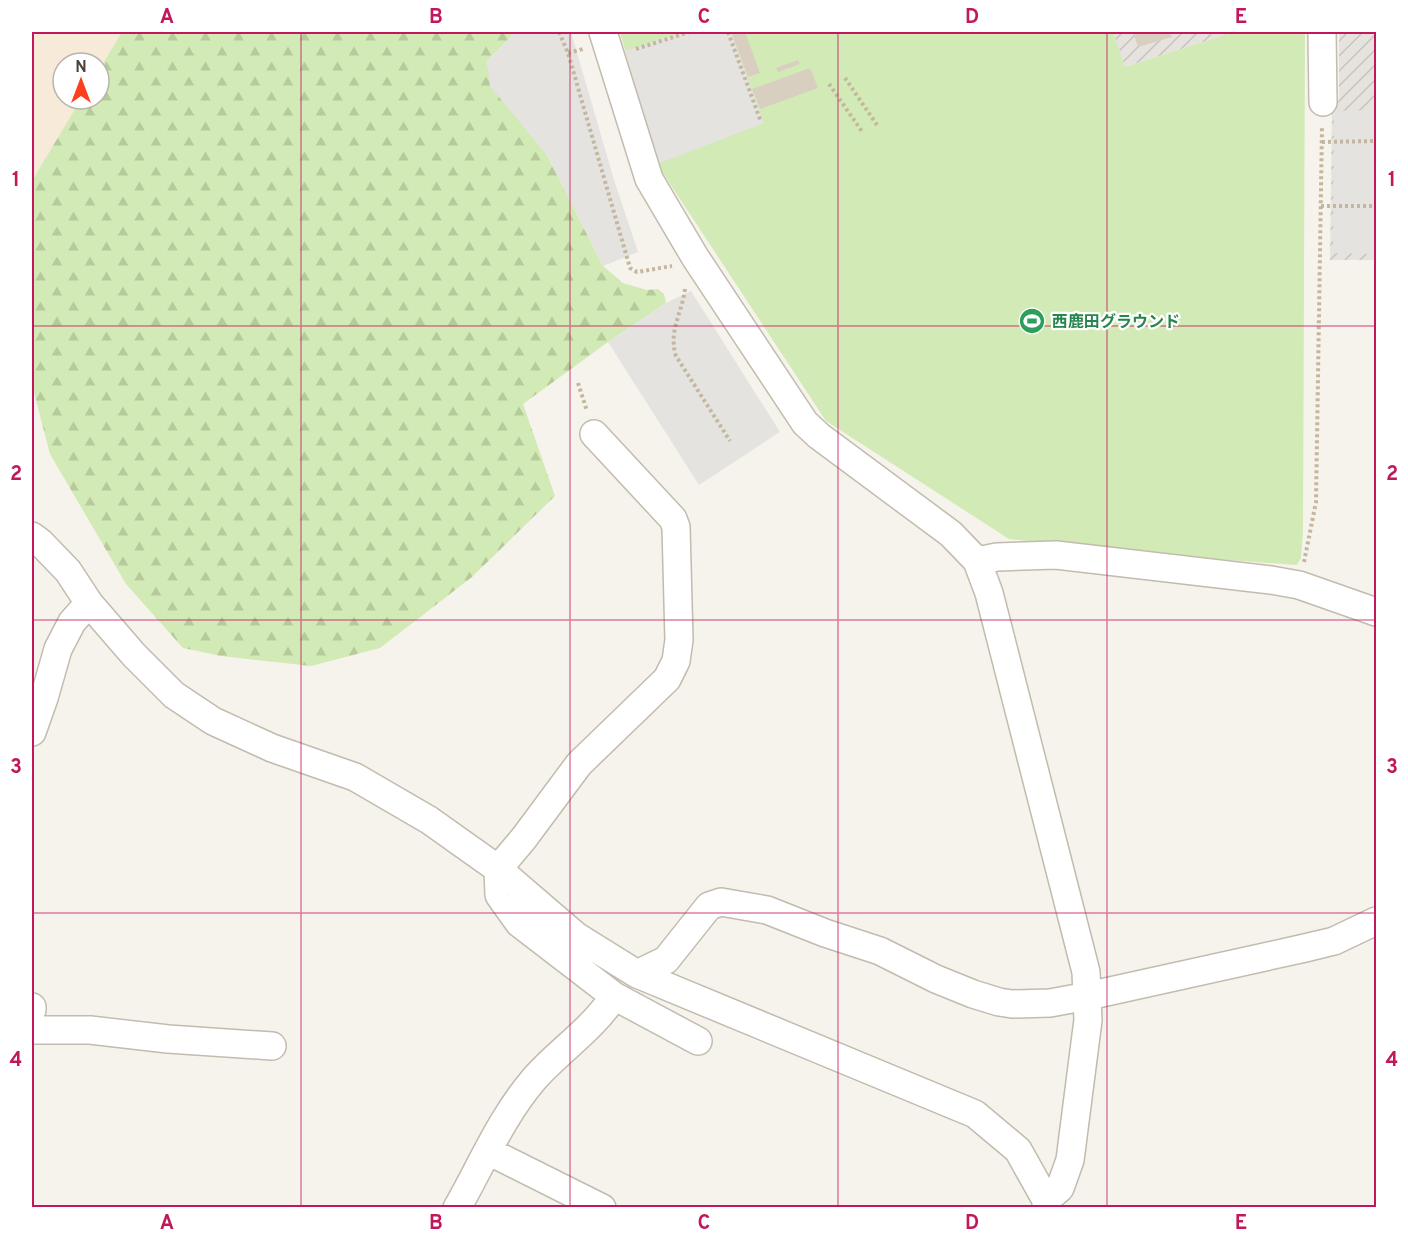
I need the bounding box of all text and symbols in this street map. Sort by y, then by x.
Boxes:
text: A [160,5,174,31]
text: B [429,5,443,31]
text: C [698,5,710,31]
text: D [965,5,979,31]
text: E [1235,5,1247,31]
north arrow [51,51,111,111]
text: N [75,58,87,78]
text: 1 [12,168,20,194]
text: 1 [1388,168,1396,194]
sports icon: 西鹿田グラウンド [1017,306,1047,336]
place label: 西鹿田グラウンド [1052,312,1180,333]
text: 2 [10,462,22,488]
text: 2 [1386,462,1398,488]
text: 3 [10,755,22,781]
text: 3 [1386,755,1398,781]
text: 4 [10,1048,22,1074]
text: 4 [1386,1048,1398,1074]
text: A [160,1211,174,1237]
text: B [429,1211,443,1237]
text: C [698,1211,710,1237]
text: D [965,1211,979,1237]
text: E [1235,1211,1247,1237]

